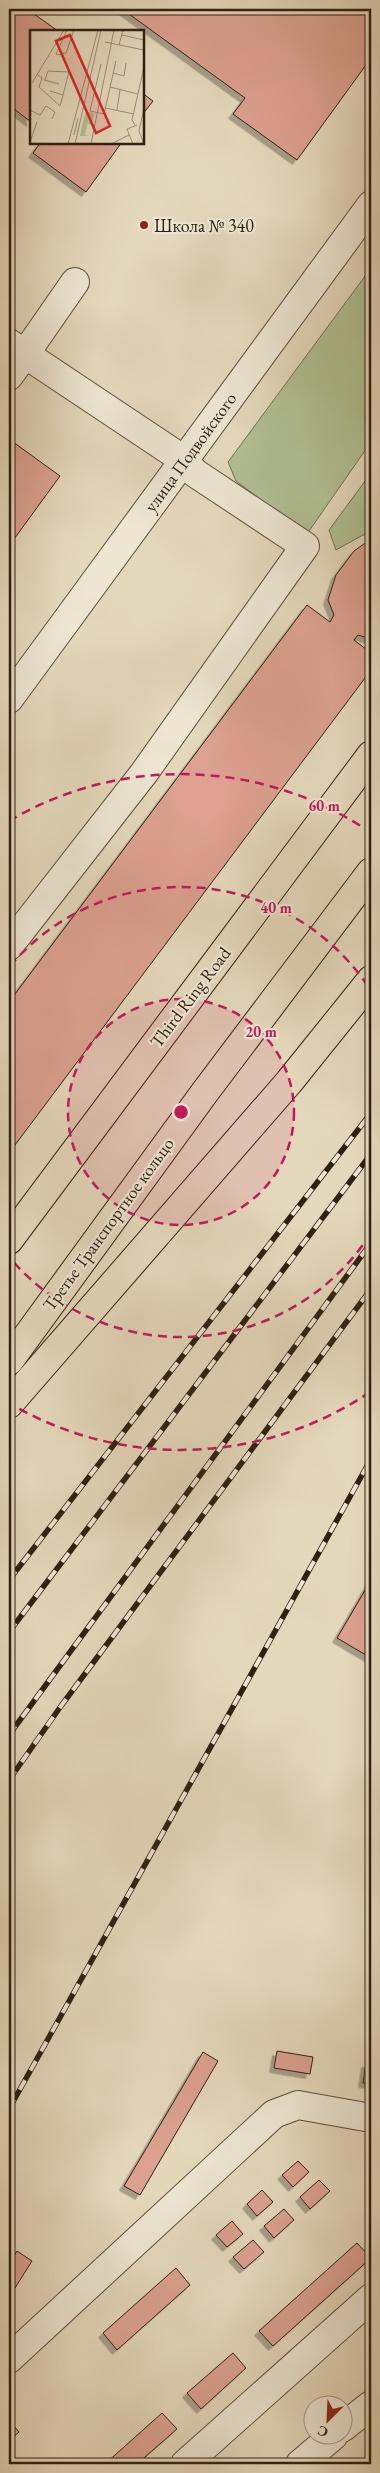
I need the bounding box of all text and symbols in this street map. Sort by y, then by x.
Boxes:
inset map [30,30,144,144]
place label: Школа № 340 [154,214,254,237]
marker: Школа № 340 [138,219,150,231]
street label: улица Подвойского [139,387,241,516]
text: 60 m [308,796,340,815]
text: 40 m [260,898,292,917]
street label: Third Ring Road [145,941,236,1052]
text: 20 m [245,1022,277,1041]
centre of rings [172,1103,190,1121]
street label: Третье Транспортное кольцо [37,1133,179,1315]
north arrow [302,2396,352,2446]
text: С [314,2422,331,2442]

